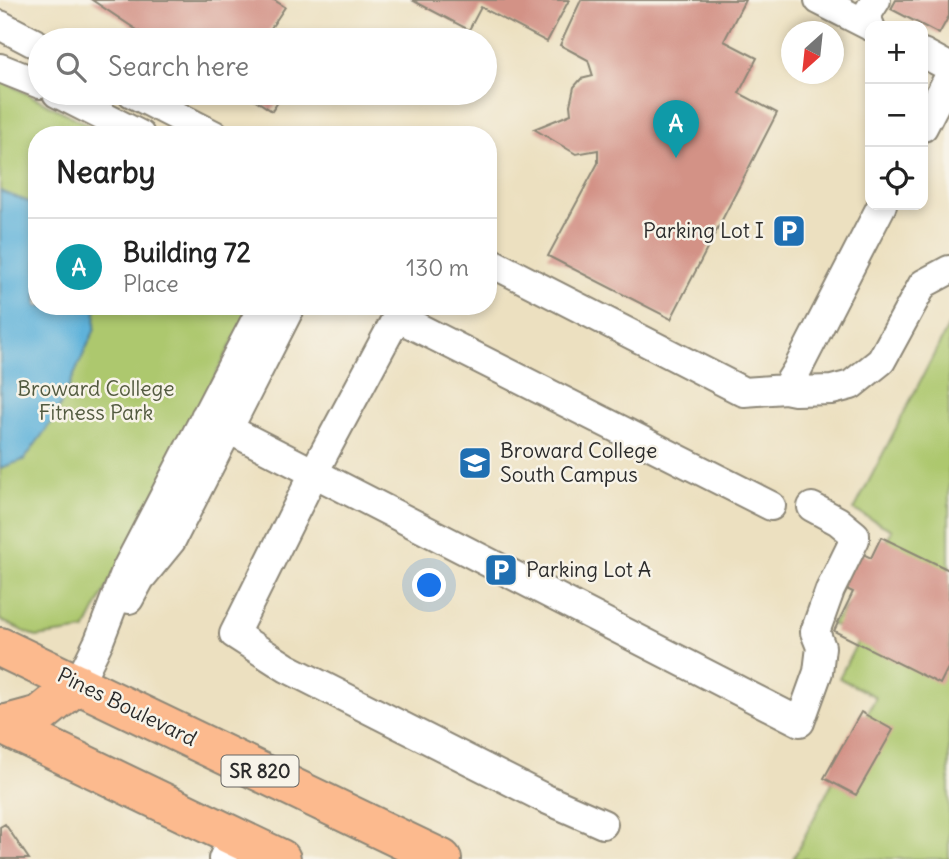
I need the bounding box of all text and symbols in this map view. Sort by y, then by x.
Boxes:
north arrow [781,21,844,84]
map controls [865,21,928,210]
button: + [865,21,928,84]
search box [28,28,497,105]
icon: search [52,48,90,86]
text: Search here [108,50,249,83]
button: − [865,84,928,147]
pin: A [653,100,699,158]
button: locate [865,147,928,210]
text: Nearby [56,153,156,191]
parking icon: Parking Lot I [770,212,808,250]
place label: Parking Lot I [643,217,764,244]
text: Building 72 [123,236,251,269]
text: A [72,253,86,282]
text: 130 m [406,253,469,282]
text: Place [123,269,179,298]
park label: Broward College Fitness Park [17,375,175,426]
place label: Broward College South Campus [500,437,657,488]
school or university icon: Broward College South Campus [456,444,494,482]
parking icon: Parking Lot A [482,551,520,589]
place label: Parking Lot A [526,556,651,583]
your location [412,568,446,602]
street label: Pines Boulevard [53,661,201,752]
road number: SR 820 [222,756,298,786]

